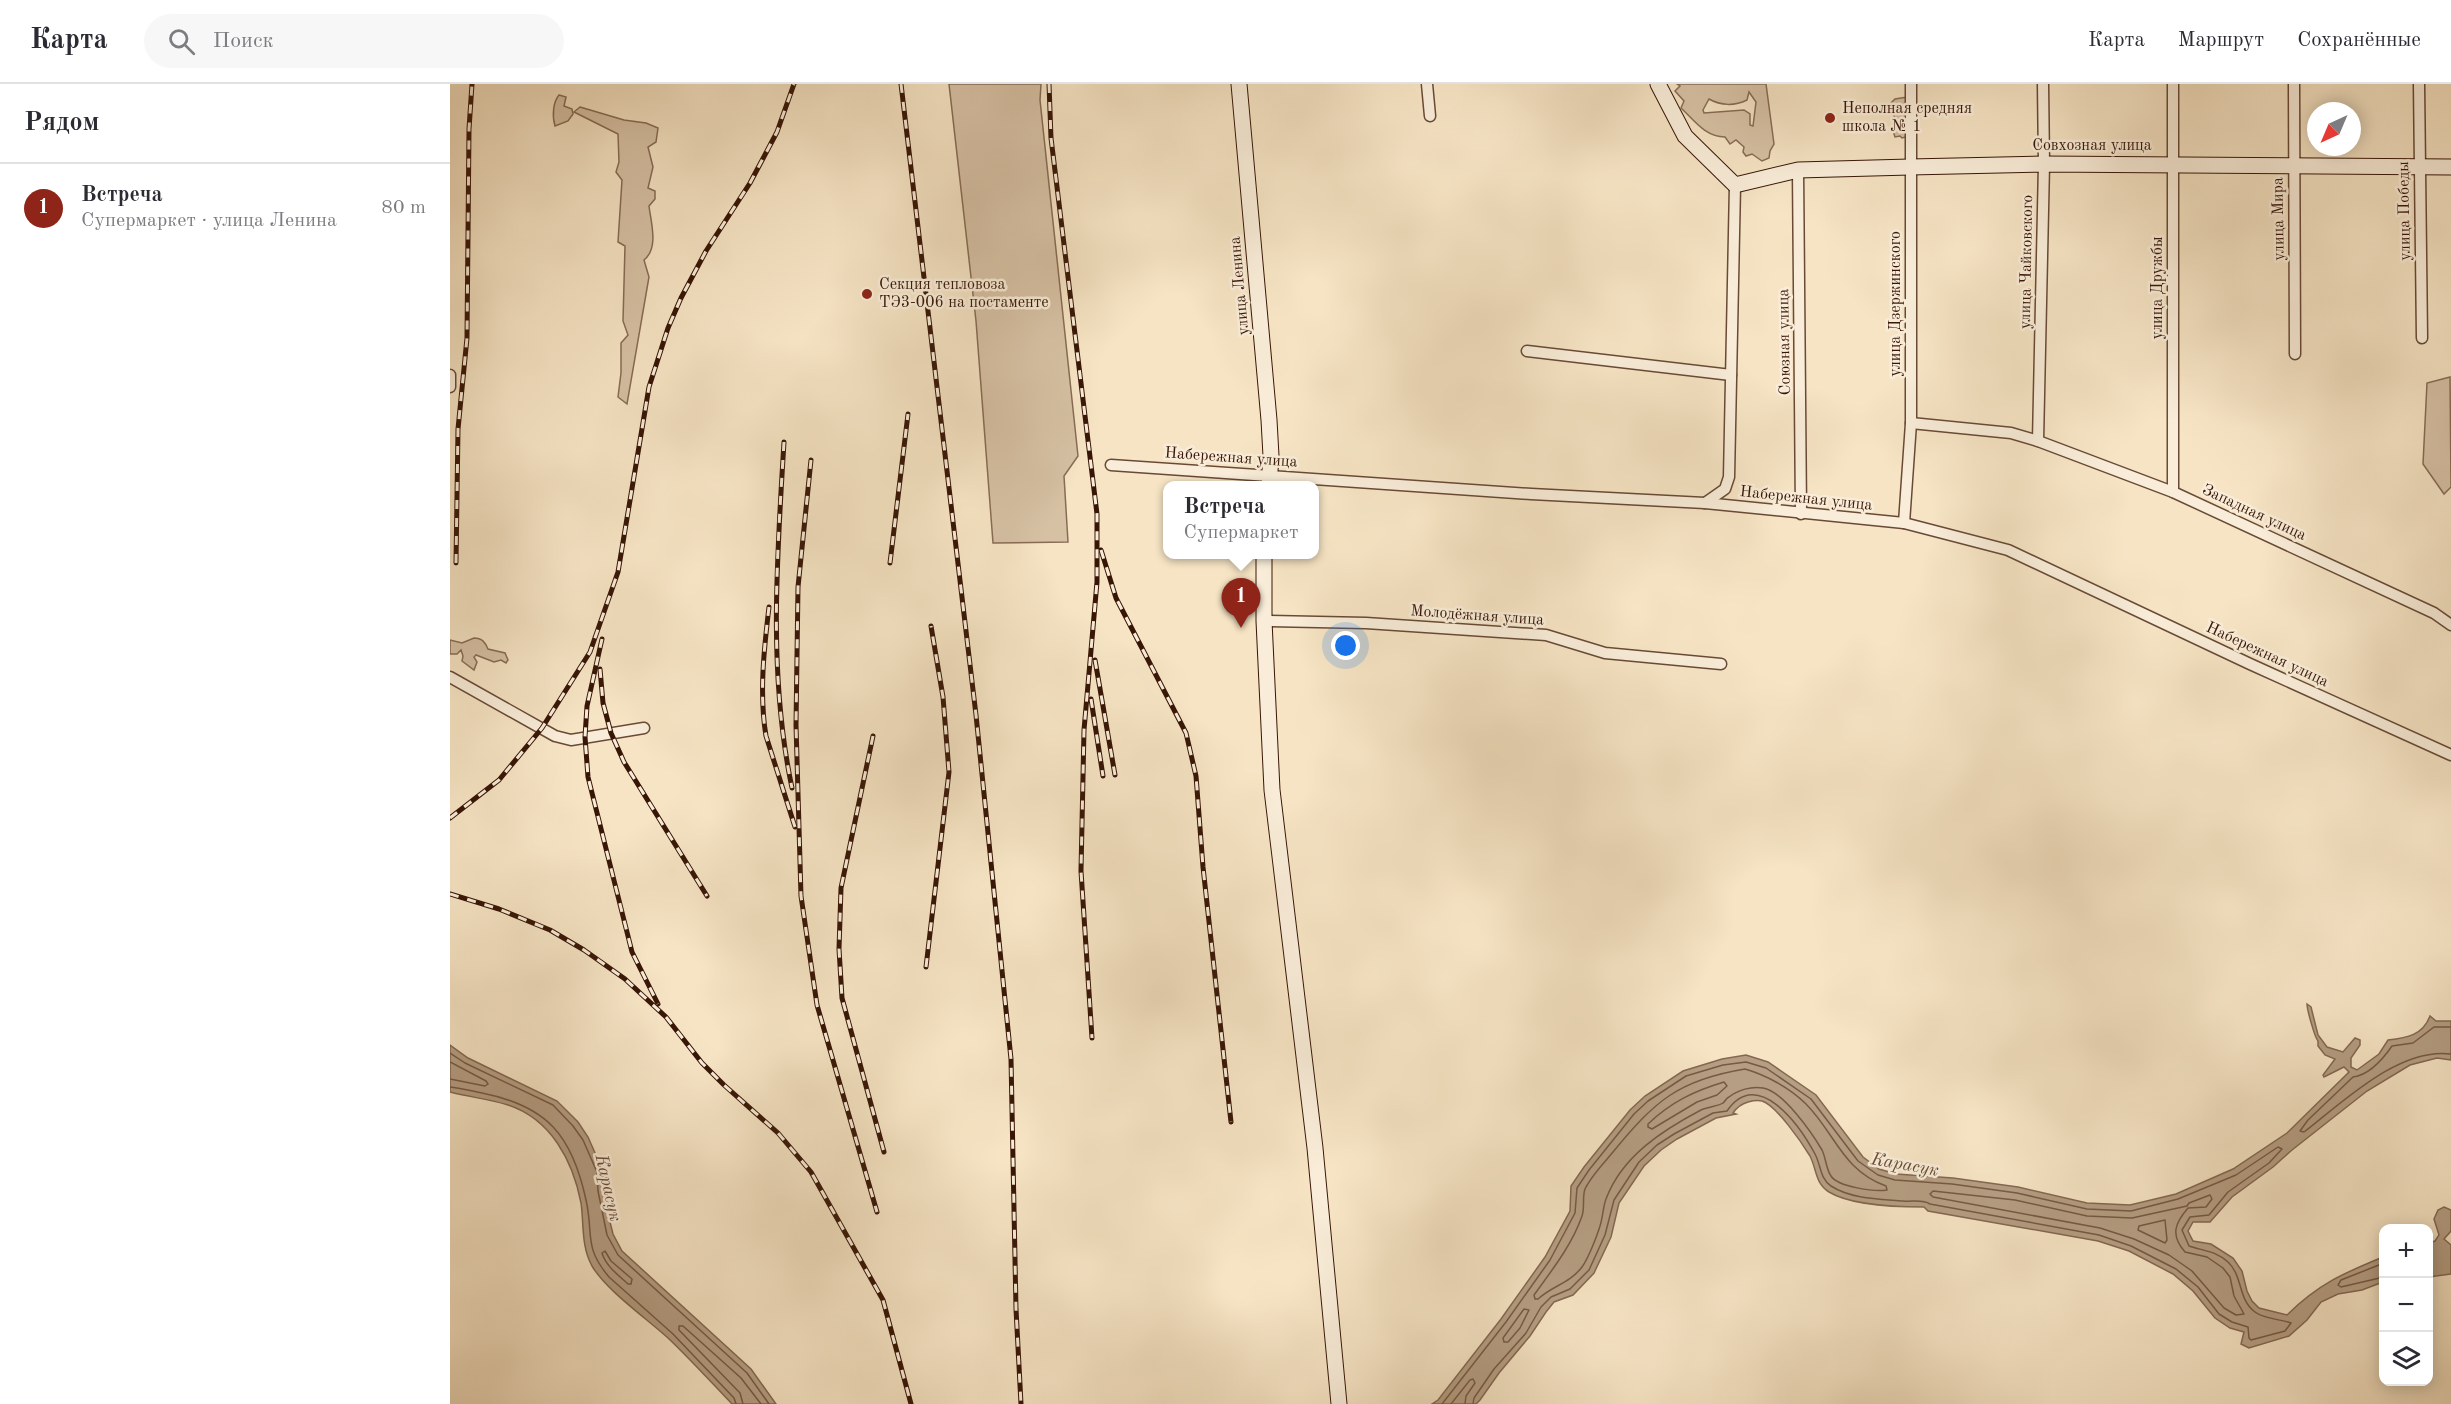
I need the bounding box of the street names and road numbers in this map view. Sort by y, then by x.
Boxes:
street label: Совхозная улица [2032,138,2152,154]
street label: улица Победы [2396,161,2414,261]
street label: улица Мира [2270,177,2288,261]
street label: улица Чайковского [2018,195,2036,329]
street label: улица Дзержинского [1888,231,1904,377]
street label: улица Ленина [1228,236,1252,336]
street label: улица Дружбы [2150,236,2166,340]
street label: Союзная улица [1776,288,1794,395]
street label: Набережная улица [1164,445,1298,471]
street label: Западная улица [2199,482,2309,544]
street label: Набережная улица [1739,484,1873,514]
street label: Молодёжная улица [1410,603,1544,629]
street label: Набережная улица [2203,620,2331,690]

